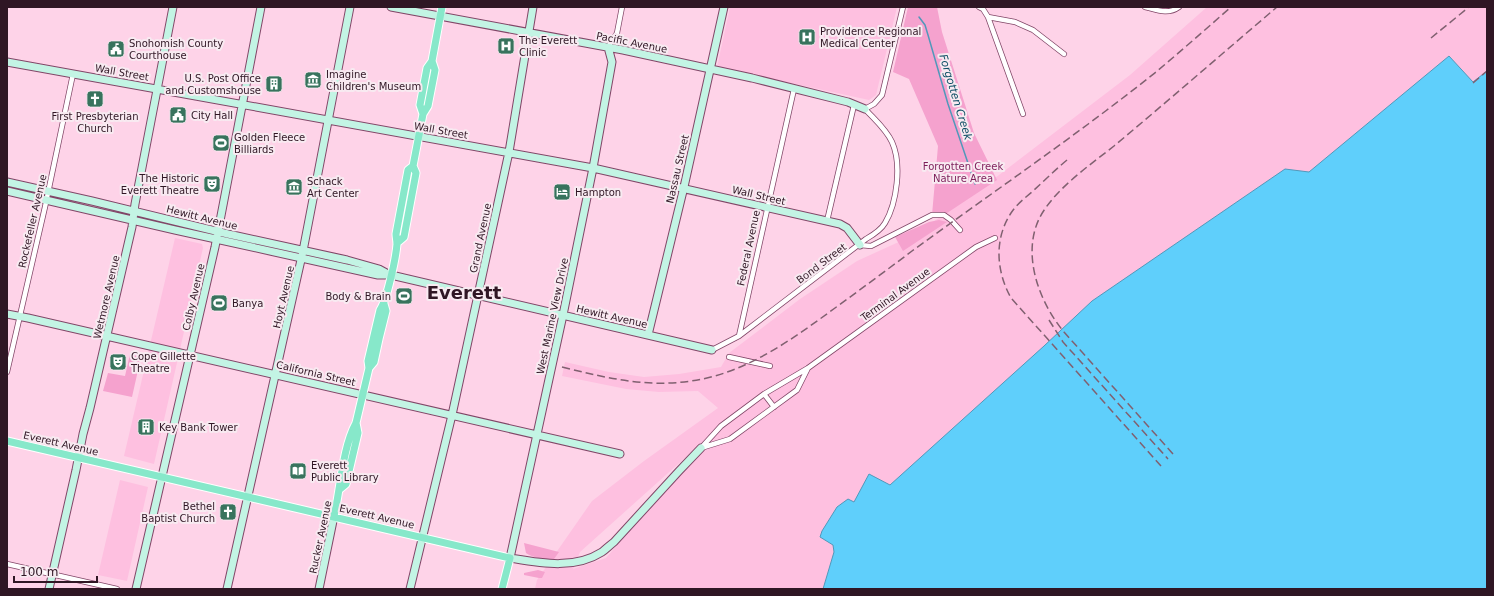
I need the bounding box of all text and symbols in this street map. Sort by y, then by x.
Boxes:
place label: Providence Regional Medical Center [820,26,921,49]
hospital icon: Providence Regional Medical Center [797,27,817,47]
street label: Pacific Avenue [595,30,668,55]
place label: The Everett Clinic [518,35,577,58]
hospital icon: The Everett Clinic [496,36,516,56]
place label: Snohomish County Courthouse [129,38,223,61]
public building icon: Snohomish County Courthouse [106,39,126,59]
water label: Forgotten Creek [936,53,975,142]
street label: Wall Street [94,62,150,83]
place label: Imagine Children's Museum [326,69,421,92]
museum icon: Imagine Children's Museum [303,70,323,90]
place label: U.S. Post Office and Customshouse [165,73,261,96]
building icon: U.S. Post Office and Customshouse [264,74,284,94]
church icon: First Presbyterian Church [85,89,105,109]
public building icon: City Hall [168,105,188,125]
place label: City Hall [191,110,233,121]
place label: First Presbyterian Church [51,111,139,134]
street label: Wall Street [413,120,469,141]
place label: Golden Fleece Billiards [234,132,305,155]
sports icon: Golden Fleece Billiards [211,133,231,153]
street label: Nassau Street [664,134,691,204]
park label: Forgotten Creek Nature Area [923,161,1003,184]
street label: Rockefeller Avenue [16,173,49,269]
place label: The Historic Everett Theatre [121,173,199,196]
theatre icon: The Historic Everett Theatre [202,174,222,194]
place label: Schack Art Center [307,176,360,199]
museum icon: Schack Art Center [284,177,304,197]
hotel icon: Hampton [552,182,572,202]
street label: Wall Street [731,184,787,207]
place label: Hampton [575,187,621,198]
street label: Grand Avenue [468,202,493,274]
street label: Hewitt Avenue [165,203,239,232]
street label: Federal Avenue [735,209,762,287]
street label: Bond Street [794,241,848,286]
street label: Wetmore Avenue [91,254,121,340]
street label: West Marine View Drive [535,257,570,375]
street label: Colby Avenue [180,263,207,332]
street label: Hoyt Avenue [271,265,296,329]
street label: Terminal Avenue [858,266,932,324]
district label: Everett [427,282,502,303]
sports icon: Body & Brain [394,286,414,306]
place label: Body & Brain [325,291,391,302]
sports icon: Banya [209,293,229,313]
place label: Banya [232,298,263,309]
street label: Hewitt Avenue [575,303,649,330]
place label: Cope Gillette Theatre [130,351,196,374]
theatre icon: Cope Gillette Theatre [108,352,128,372]
street label: California Street [275,359,357,388]
building icon: Key Bank Tower [136,417,156,437]
place label: Key Bank Tower [159,422,238,433]
street label: Everett Avenue [22,430,99,457]
place label: Everett Public Library [311,460,379,483]
library icon: Everett Public Library [288,461,308,481]
street label: Rucker Avenue [307,500,334,575]
place label: Bethel Baptist Church [141,501,215,524]
church icon: Bethel Baptist Church [218,502,238,522]
street label: Everett Avenue [338,503,415,530]
scale bar [14,558,97,584]
text: 100 m [20,565,58,579]

